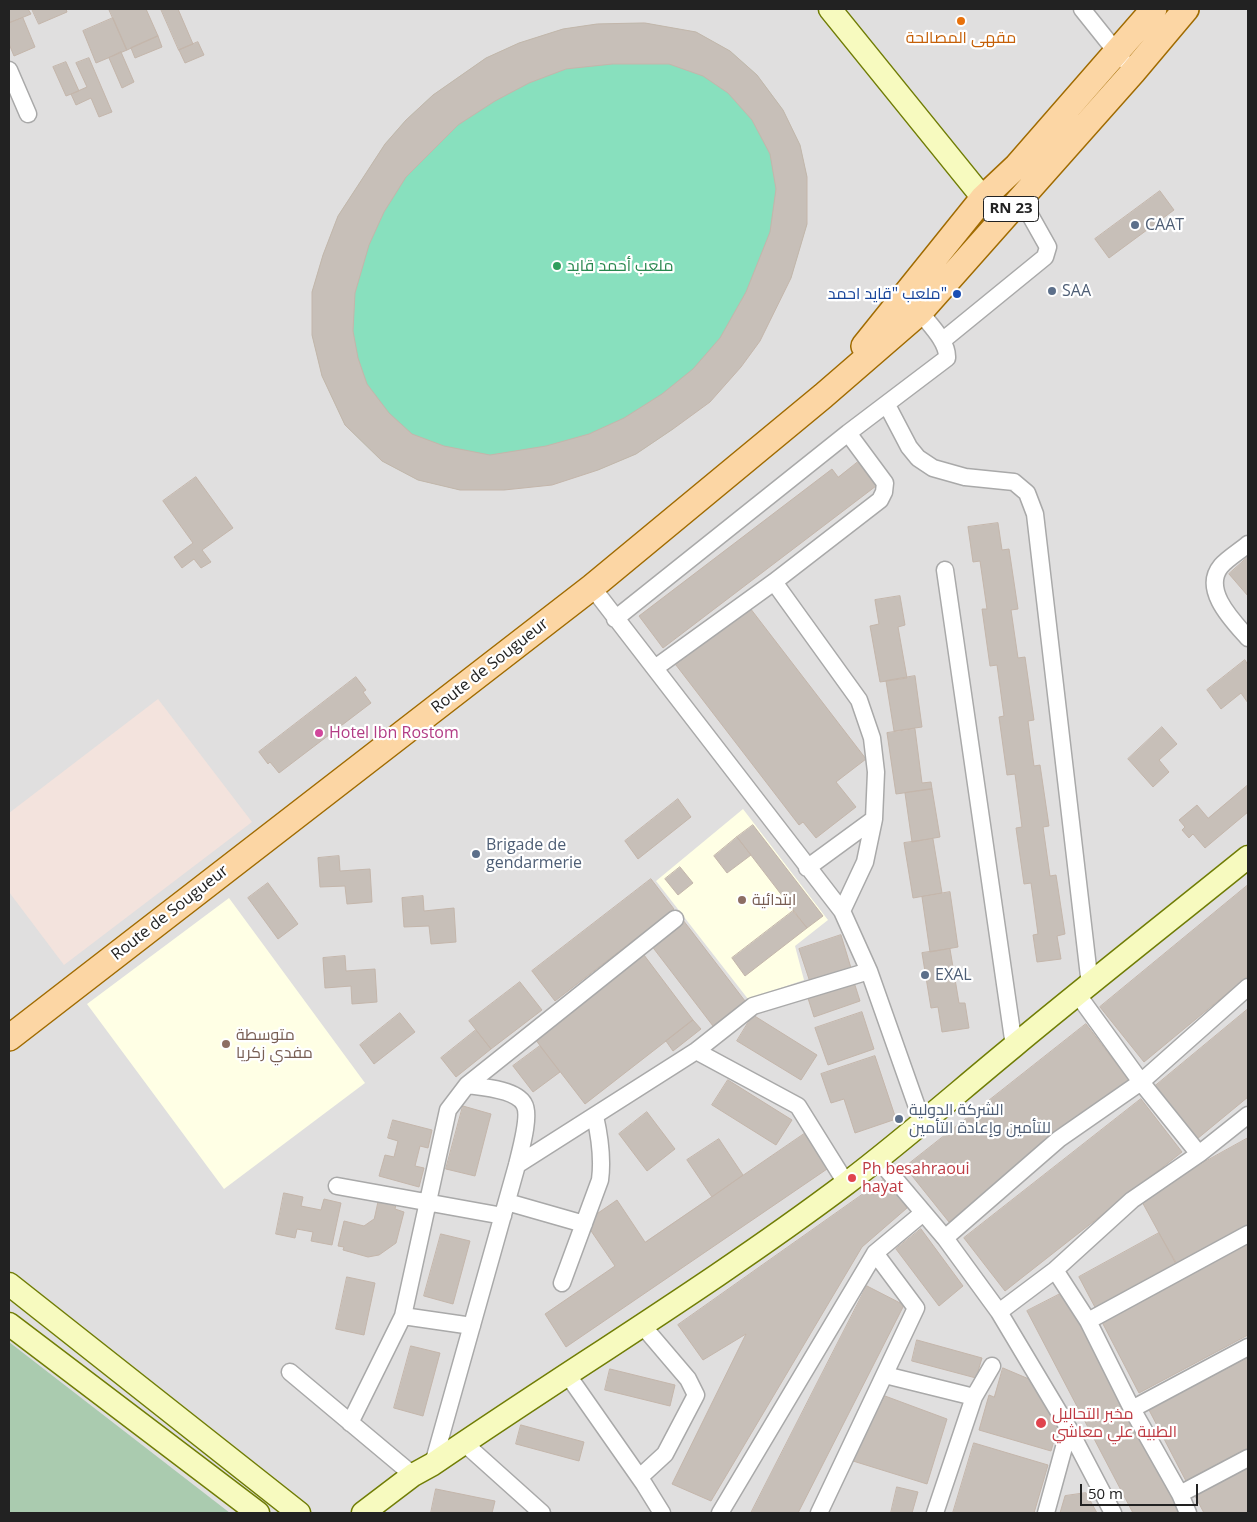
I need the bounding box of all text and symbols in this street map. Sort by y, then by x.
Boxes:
marker: مقهى المصالحة [955,15,967,27]
place label: مقهى المصالحة [906,28,1016,48]
road number: RN 23 [984,196,1038,222]
place label: CAAT [1145,215,1184,235]
marker: CAAT [1129,219,1141,231]
place label: ملعب أحمد قايد [567,256,674,276]
marker: ملعب أحمد قايد [551,260,563,272]
place label: SAA [1062,281,1091,301]
place label: ملعب "قايد احمد" [828,284,947,304]
marker: SAA [1046,285,1058,297]
marker: ملعب "قايد احمد" [951,288,963,300]
street label: Route de Sougueur [428,614,552,718]
place label: Hotel Ibn Rostom [329,723,459,743]
marker: Hotel Ibn Rostom [313,727,325,739]
place label: Brigade de gendarmerie [486,835,582,873]
marker: Brigade de gendarmerie [470,848,482,860]
street label: Route de Sougueur [108,861,232,965]
place label: ابتدائية [752,890,796,910]
marker: ابتدائية [736,894,748,906]
place label: EXAL [935,965,972,985]
marker: EXAL [919,969,931,981]
place label: متوسطة مفدي زكريا [236,1025,313,1063]
marker: متوسطة مفدي زكريا [220,1038,232,1050]
place label: الشركة الدولية للتأمين وإعادة التأمين [909,1100,1051,1138]
marker: الشركة الدولية للتأمين وإعادة التأمين [893,1113,905,1125]
place label: Ph besahraoui hayat [862,1159,970,1197]
marker: Ph besahraoui hayat [846,1172,858,1184]
place label: مخبر التحاليل الطبية علي معاشي [1052,1404,1177,1442]
marker: مخبر التحاليل الطبية علي معاشي [1034,1416,1048,1430]
scale bar [1082,1474,1200,1506]
text: 50 m [1088,1483,1123,1503]

